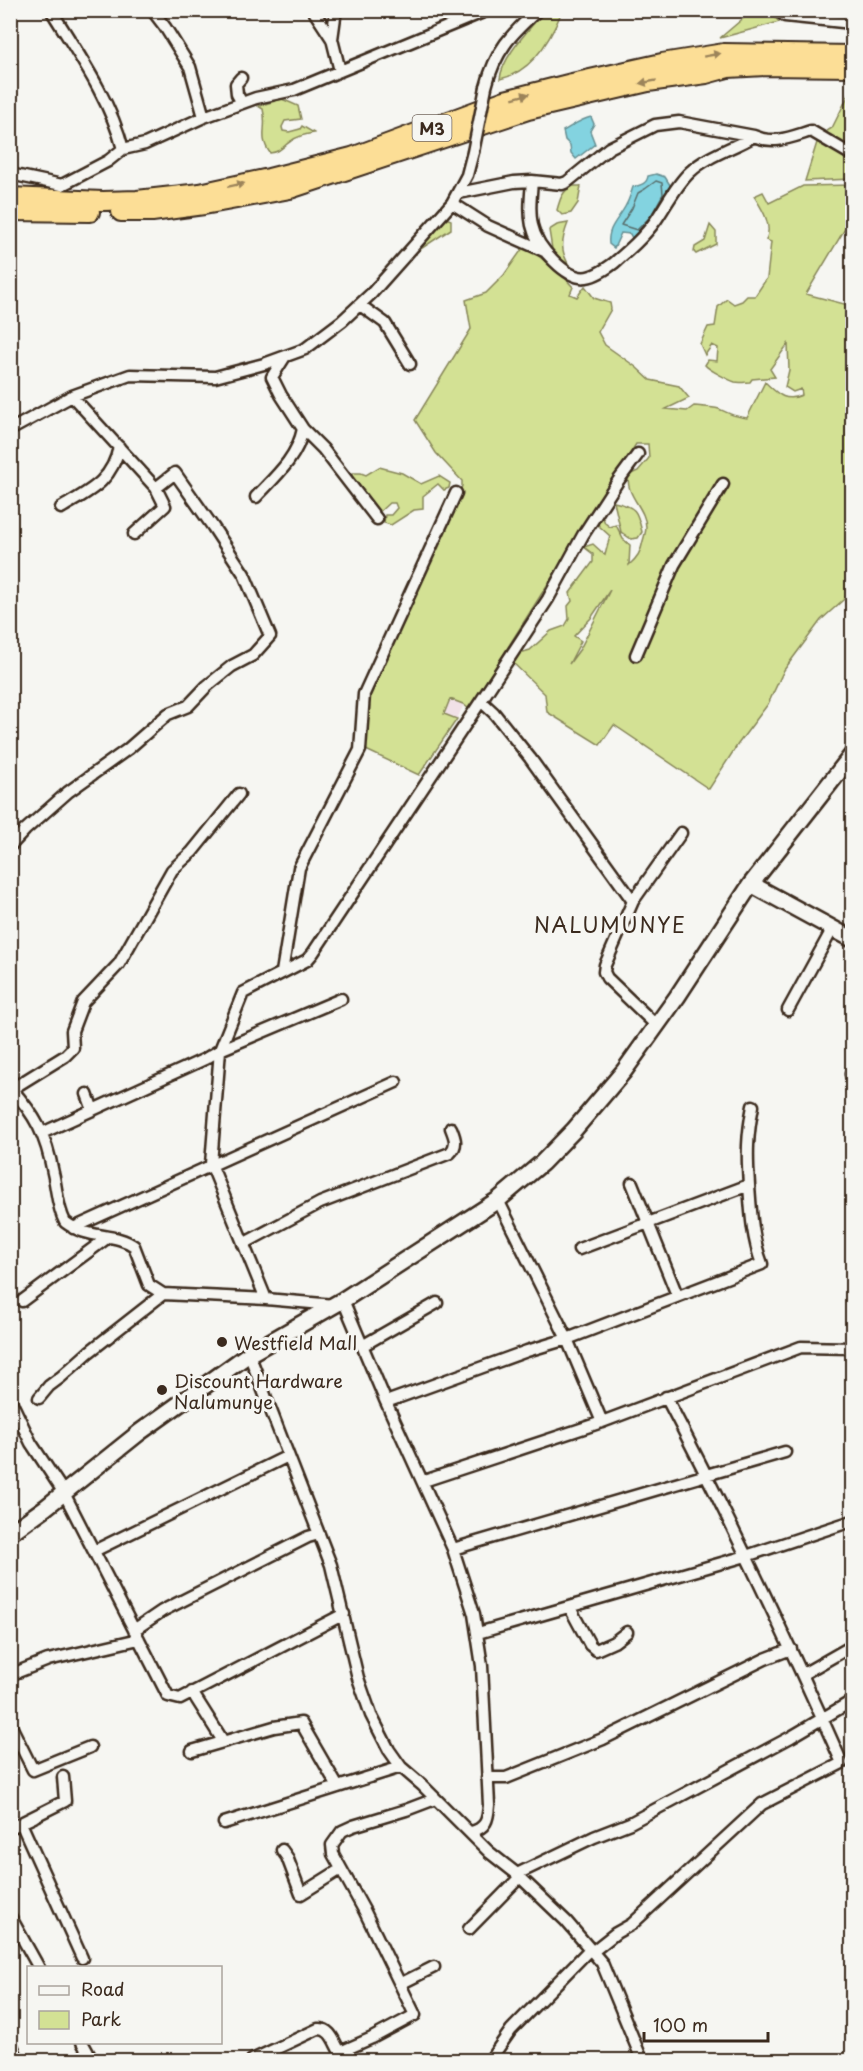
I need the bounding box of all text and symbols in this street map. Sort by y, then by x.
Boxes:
one-way arrow [703,50,722,59]
one-way arrow [639,78,658,87]
one-way arrow [512,90,531,100]
road number: M3 [412,115,452,141]
one-way arrow [226,180,245,189]
district label: NALUMUNYE [534,908,686,940]
place label: Westfield Mall [234,1329,357,1356]
marker: Westfield Mall [215,1335,229,1349]
place label: Discount Hardware Nalumunye [174,1367,343,1415]
marker: Discount Hardware Nalumunye [155,1383,169,1397]
legend [27,1966,222,2044]
text: Road [81,1975,125,2002]
text: Park [81,2005,121,2032]
scale bar [644,2005,768,2043]
text: 100 m [653,2011,708,2038]

